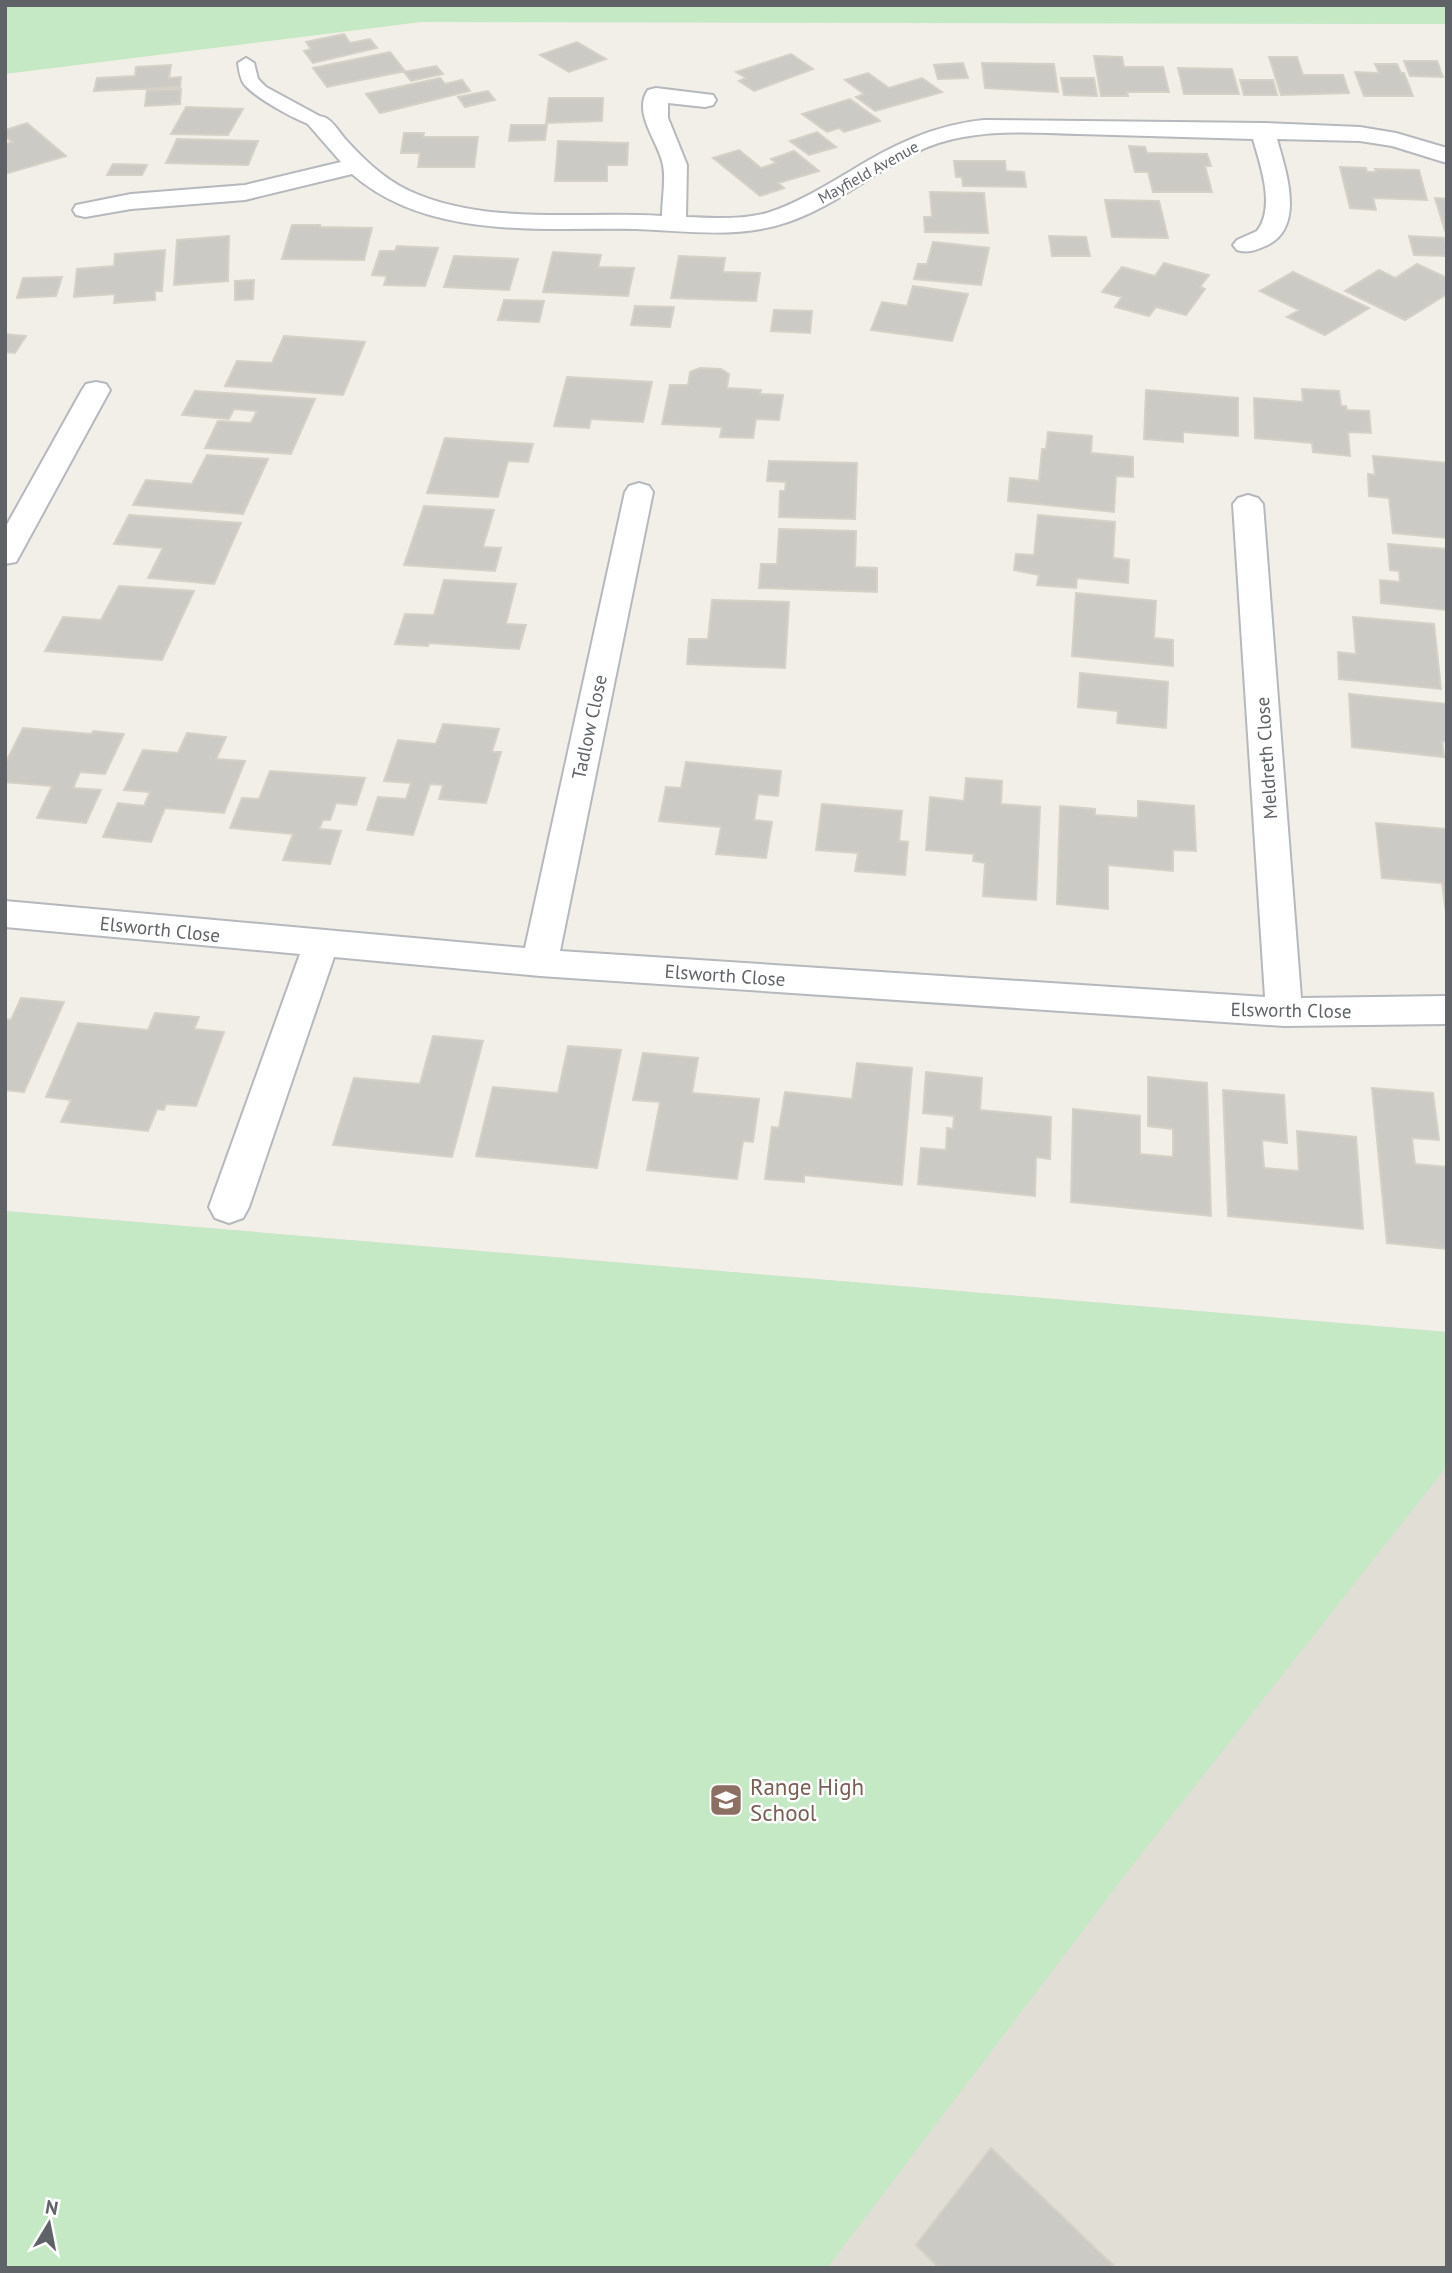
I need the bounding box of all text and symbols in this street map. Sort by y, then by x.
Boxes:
street label: Mayfield Avenue [814,136,922,208]
street label: Tadlow Close [566,672,612,782]
street label: Meldreth Close [1250,696,1282,820]
street label: Elsworth Close [99,911,221,947]
street label: Elsworth Close [664,959,786,991]
street label: Elsworth Close [1230,997,1352,1023]
place label: Range High School [750,1772,864,1827]
school or university icon: Range High School [707,1781,745,1819]
north arrow [14,2189,84,2259]
text: N [44,2194,60,2220]

